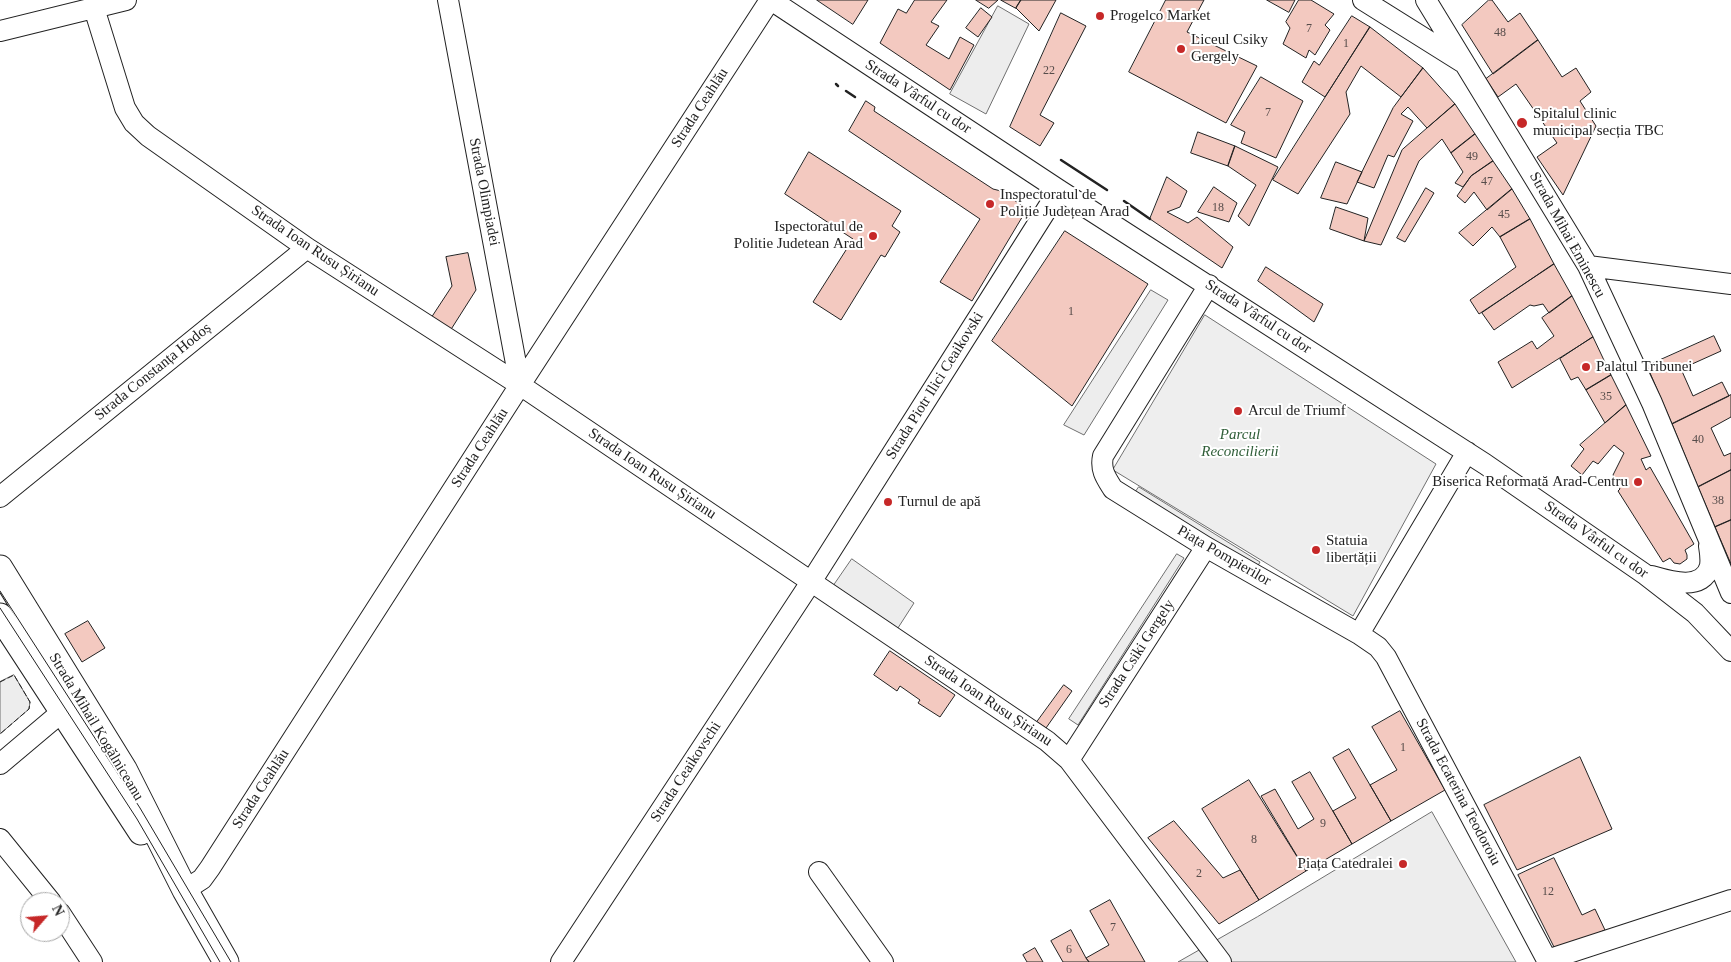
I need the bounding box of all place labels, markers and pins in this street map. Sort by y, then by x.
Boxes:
place label: Progelco Market [1110,7,1210,25]
marker: Progelco Market [1094,10,1106,22]
place label: Liceul Csiky Gergely [1191,31,1268,66]
marker: Liceul Csiky Gergely [1175,43,1187,55]
place label: Spitalul clinic municipal secția TBC [1533,105,1664,140]
marker: Spitalul clinic municipal secția TBC [1515,116,1529,130]
place label: Inspectoratul de Poliție Județean Arad [1000,186,1129,221]
marker: Inspectoratul de Poliție Județean Arad [984,198,996,210]
place label: Ispectoratul de Politie Judetean Arad [734,218,863,253]
marker: Ispectoratul de Politie Judetean Arad [867,230,879,242]
place label: Palatul Tribunei [1596,358,1693,376]
marker: Palatul Tribunei [1580,361,1592,373]
place label: Arcul de Triumf [1248,402,1346,420]
marker: Arcul de Triumf [1232,405,1244,417]
place label: Biserica Reformată Arad-Centru [1432,473,1628,491]
marker: Biserica Reformată Arad-Centru [1632,476,1644,488]
place label: Turnul de apă [898,493,981,511]
marker: Turnul de apă [882,496,894,508]
place label: Statuia libertății [1326,532,1377,567]
marker: Statuia libertății [1310,544,1322,556]
place label: Piața Catedralei [1298,855,1393,873]
marker: Piața Catedralei [1397,858,1409,870]

